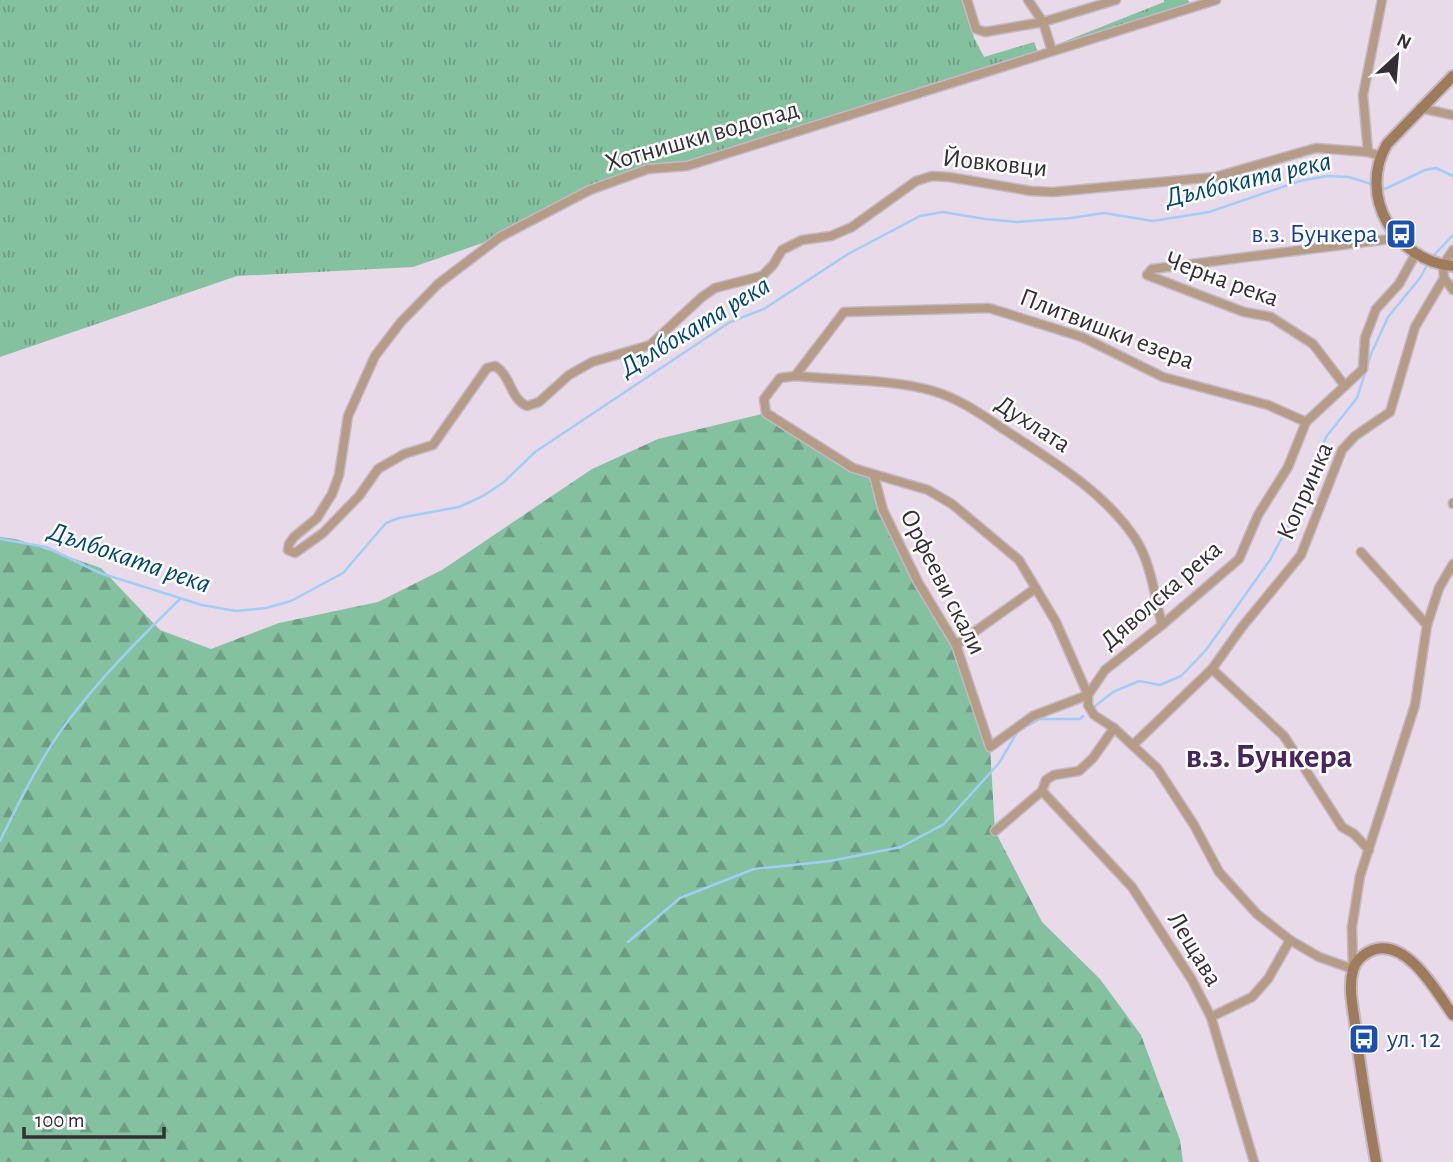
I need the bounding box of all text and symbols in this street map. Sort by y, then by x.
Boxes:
north arrow [1362,21,1432,91]
text: N [1394,31,1414,54]
street label: Хотнишки водопад [602,96,802,176]
street label: Йовковци [941,145,1049,181]
water label: Дълбоката река [1161,147,1334,213]
bus stop icon: в.з. Бункера [1384,217,1418,251]
place label: в.з. Бункера [1251,221,1378,247]
street label: Черна река [1162,247,1282,311]
water label: Дълбоката река [614,271,775,383]
street label: Плитвишки езера [1016,284,1198,374]
street label: Духлата [991,390,1075,458]
street label: Копринка [1272,438,1338,544]
street label: Орфееви скали [895,505,991,659]
water label: Дълбоката река [43,517,214,599]
street label: Дяволска река [1095,535,1227,654]
district label: в.з. Бункера [1186,741,1352,774]
street label: Лещава [1163,907,1227,991]
bus stop icon: ул. 12 [1347,1022,1381,1056]
place label: ул. 12 [1386,1026,1441,1052]
scale bar [24,1096,164,1140]
text: 100 m [35,1110,85,1131]

